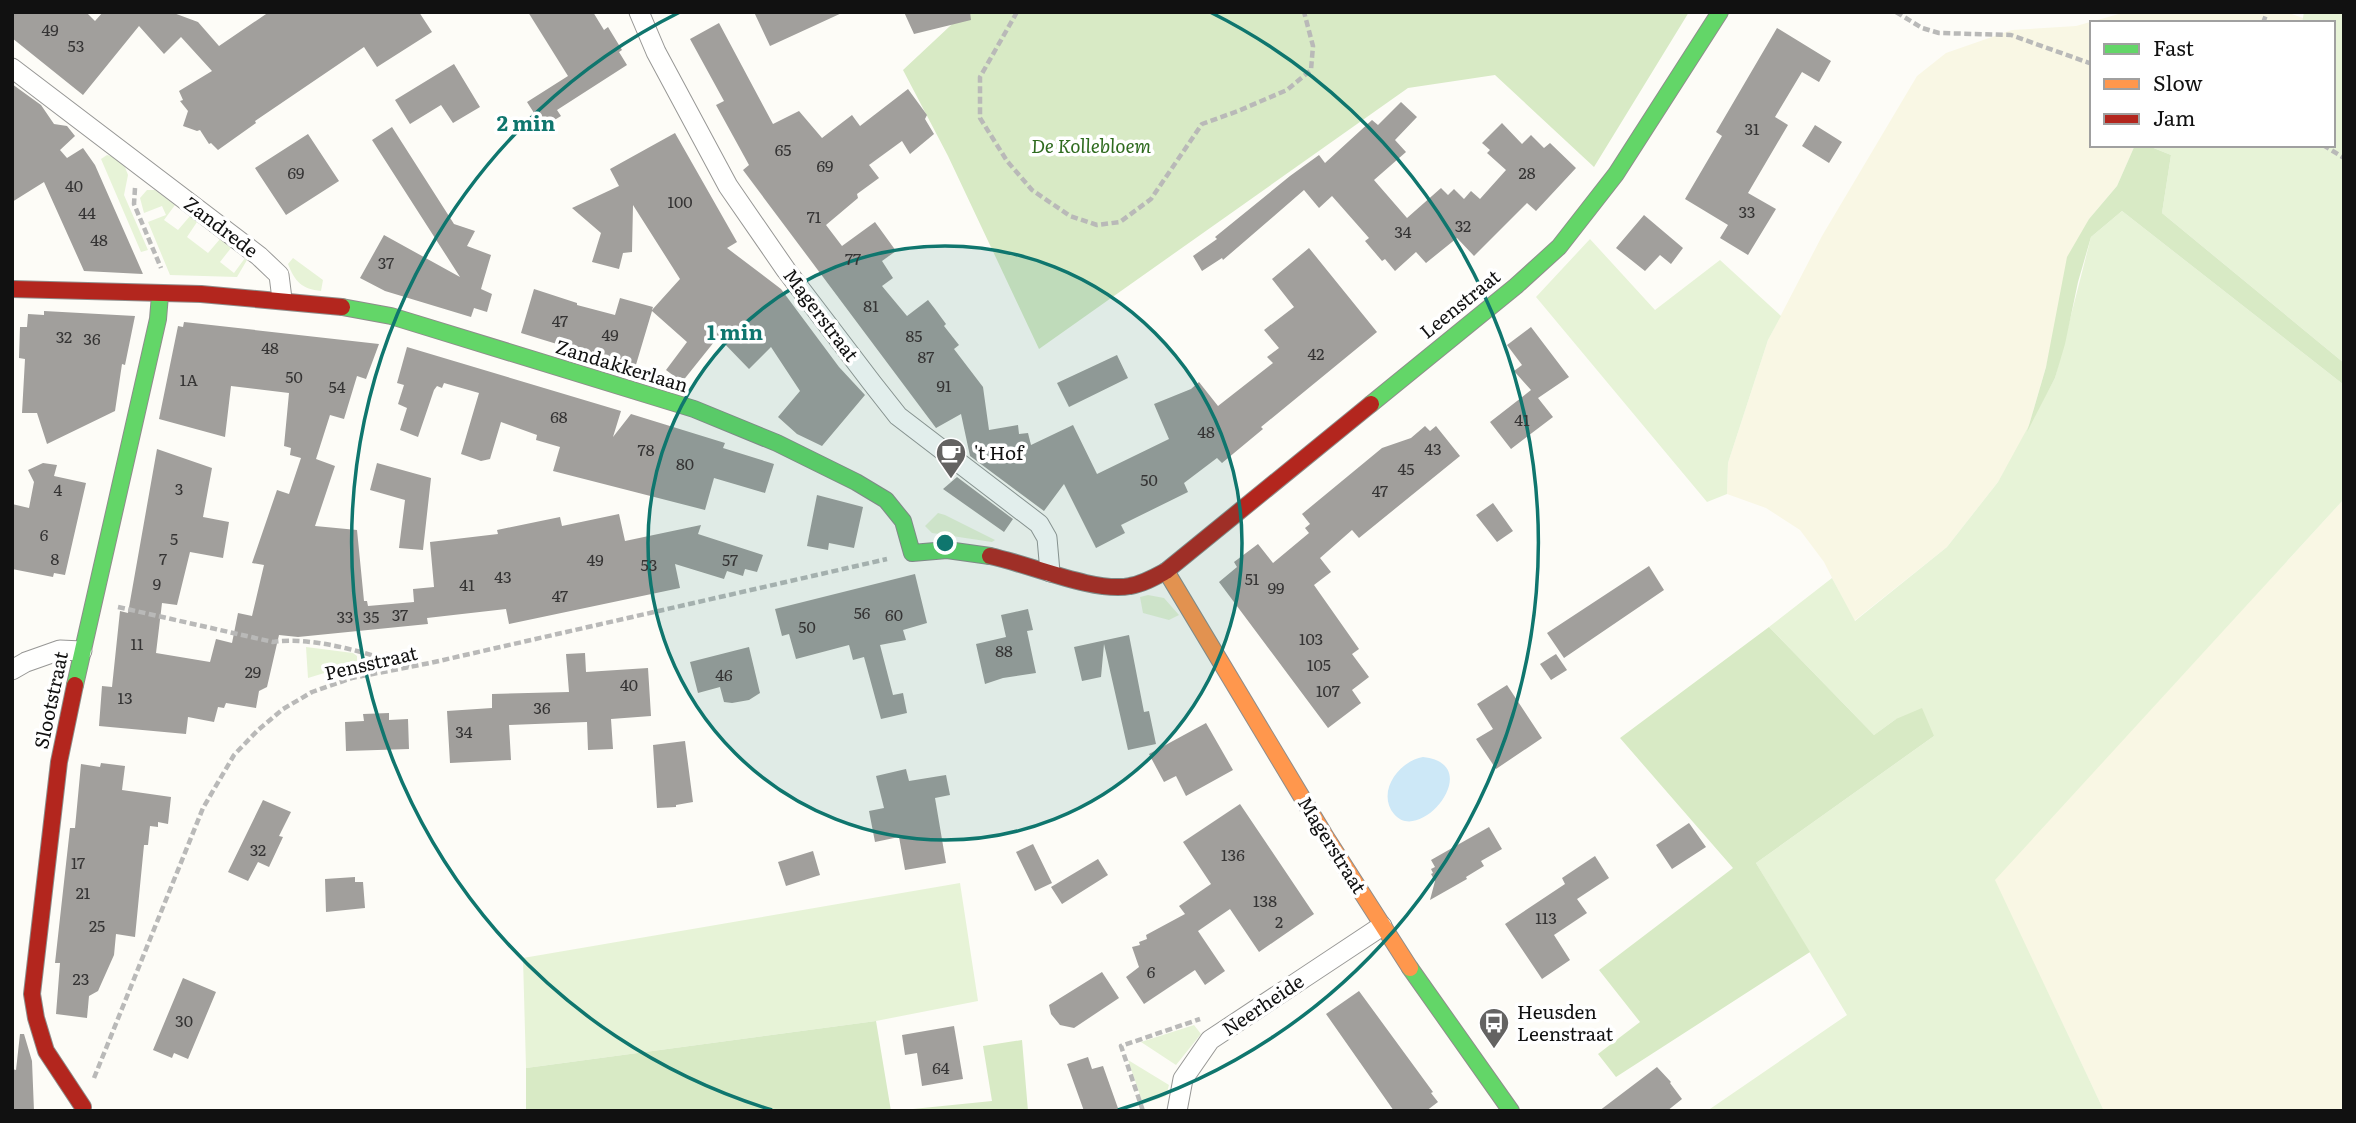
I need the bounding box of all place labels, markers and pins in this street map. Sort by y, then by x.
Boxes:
cafe icon: 't Hof [934,436,968,480]
place label: 't Hof [974,438,1025,466]
centre of rings [933,531,957,555]
place label: Heusden Leenstraat [1517,997,1614,1047]
bus stop icon: Heusden Leenstraat [1477,1006,1511,1050]

